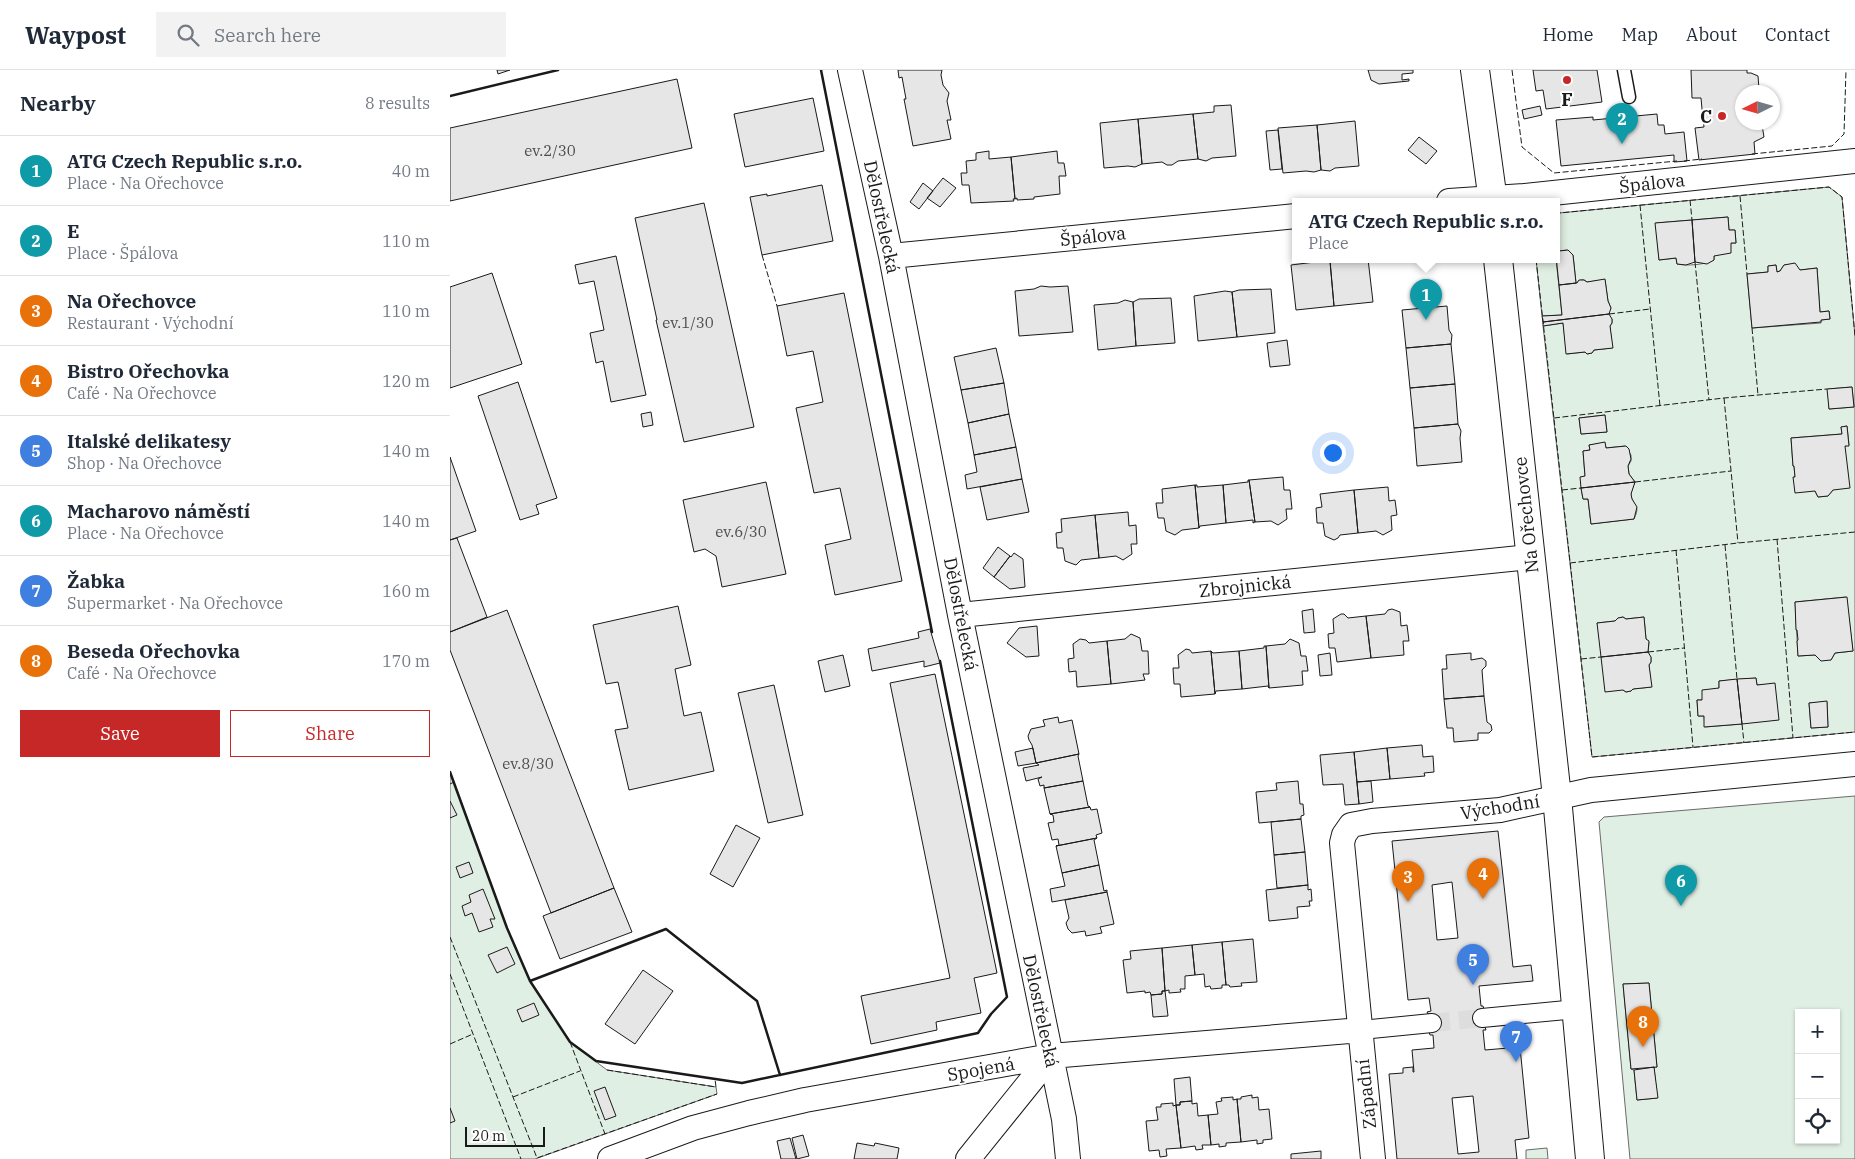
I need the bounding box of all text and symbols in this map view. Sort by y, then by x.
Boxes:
search box [156,12,506,57]
text: Waypost [25,19,126,51]
icon: search [174,21,202,49]
text: Search here [214,23,321,47]
text: Home [1542,23,1594,46]
text: Map [1622,23,1658,46]
text: About [1686,23,1737,46]
text: Contact [1765,23,1830,46]
marker: F [1561,74,1573,86]
north arrow [1735,85,1780,130]
place label: F [1561,88,1573,111]
text: Nearby [20,89,96,117]
text: 8 results [365,93,430,113]
pin: 2 [1606,103,1638,144]
place label: C [1700,105,1712,128]
marker: C [1716,110,1728,122]
house number: ev.2/30 [524,141,576,160]
text: ATG Czech Republic s.r.o. [67,149,302,173]
street label: Dělostřelecká [859,158,905,276]
text: 1 [31,161,41,181]
text: 40 m [392,161,430,181]
street label: Špálova [1618,167,1686,198]
text: Place · Na Ořechovce [67,173,224,193]
popup [1292,198,1560,263]
text: ATG Czech Republic s.r.o. [1308,209,1544,233]
text: E [67,219,80,243]
street label: Špálova [1059,220,1127,251]
text: 2 [31,231,41,251]
text: 110 m [382,231,430,251]
text: Place [1308,233,1348,253]
text: Place · Špálova [67,243,179,263]
pin: 1 [1410,279,1442,320]
text: Na Ořechovce [67,289,196,313]
text: 3 [31,301,41,321]
text: 110 m [382,301,430,321]
text: Restaurant · Východní [67,313,234,333]
house number: ev.1/30 [662,313,714,332]
text: Bistro Ořechovka [67,359,229,383]
text: 4 [31,371,41,391]
text: 120 m [382,371,430,391]
text: Café · Na Ořechovce [67,383,217,403]
text: Italské delikatesy [67,429,231,453]
your location [1320,440,1346,466]
text: 5 [31,441,41,461]
text: 140 m [382,441,430,461]
text: Shop · Na Ořechovce [67,453,222,473]
street label: Na Ořechovce [1508,456,1544,574]
text: Macharovo náměstí [67,499,250,523]
text: 6 [31,511,41,531]
text: 140 m [382,511,430,531]
house number: ev.6/30 [715,522,767,541]
text: Place · Na Ořechovce [67,523,224,543]
street label: Dělostřelecká [939,555,983,673]
text: Žabka [67,569,125,593]
street label: Zbrojnická [1198,570,1292,602]
text: 7 [31,581,41,601]
text: 160 m [382,581,430,601]
text: Supermarket · Na Ořechovce [67,593,283,613]
text: Beseda Ořechovka [67,639,240,663]
text: 8 [31,651,41,671]
text: 170 m [382,651,430,671]
text: Café · Na Ořechovce [67,663,217,683]
button: Save [20,710,220,757]
button: Share [230,710,430,757]
house number: ev.8/30 [502,754,554,773]
street label: Východní [1459,789,1542,825]
pin: 4 [1467,858,1499,899]
pin: 3 [1392,861,1424,902]
pin: 6 [1665,865,1697,906]
pin: 5 [1457,944,1489,985]
street label: Dělostřelecká [1018,952,1064,1070]
pin: 8 [1627,1006,1659,1047]
map controls [1795,1009,1840,1144]
button: + [1795,1009,1840,1054]
pin: 7 [1500,1021,1532,1062]
street label: Spojená [945,1052,1017,1086]
button: − [1795,1054,1840,1099]
street label: Západní [1351,1057,1381,1130]
button: locate [1795,1099,1840,1144]
scale bar [465,1124,545,1147]
text: 20 m [472,1127,505,1145]

